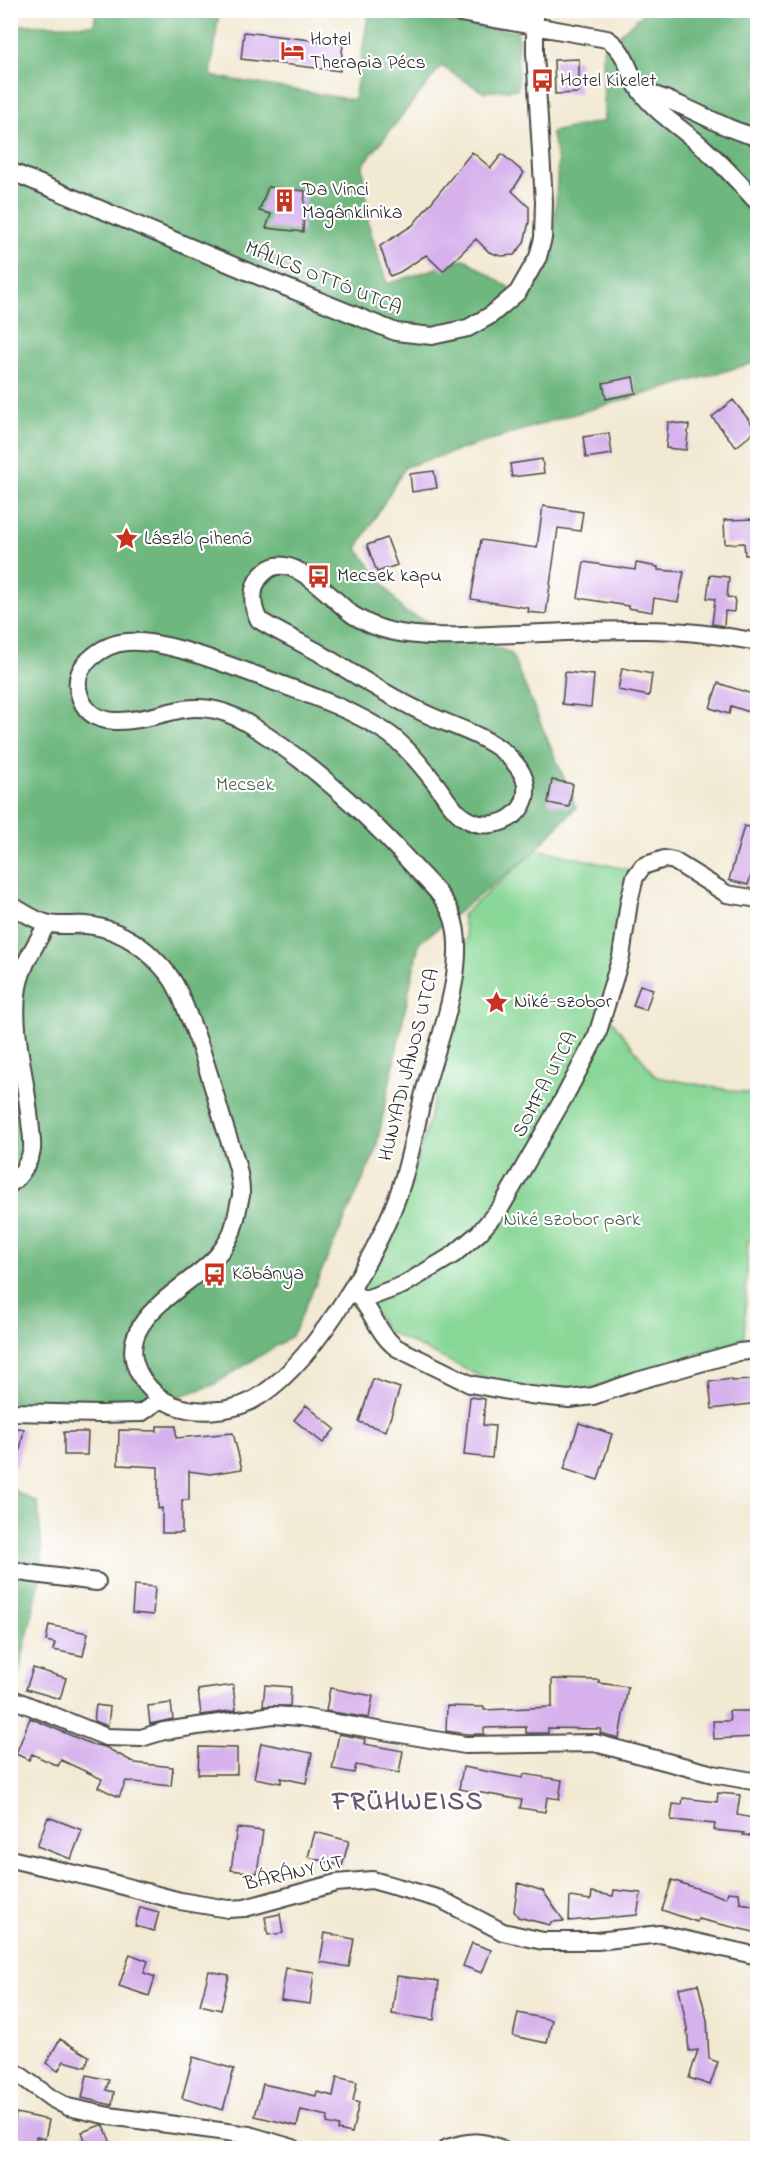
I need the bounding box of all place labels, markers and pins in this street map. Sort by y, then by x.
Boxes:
place label: Hotel Therapia Pécs [310,26,426,78]
hotel icon: Hotel Therapia Pécs [279,38,305,64]
place label: Hotel Kikelet [560,67,656,96]
bus stop icon: Hotel Kikelet [529,68,555,94]
place label: Da Vinci Magánklinika [301,176,403,229]
building icon: Da Vinci Magánklinika [271,188,297,214]
place label: László pihenő [144,525,252,554]
place icon: László pihenő [113,526,139,552]
place label: Mecsek kapu [337,562,442,591]
bus stop icon: Mecsek kapu [306,563,332,589]
place label: Niké-szobor [514,988,613,1017]
place icon: Niké-szobor [483,989,509,1015]
place label: Kőbánya [232,1260,304,1289]
bus stop icon: Kőbánya [201,1261,227,1287]

